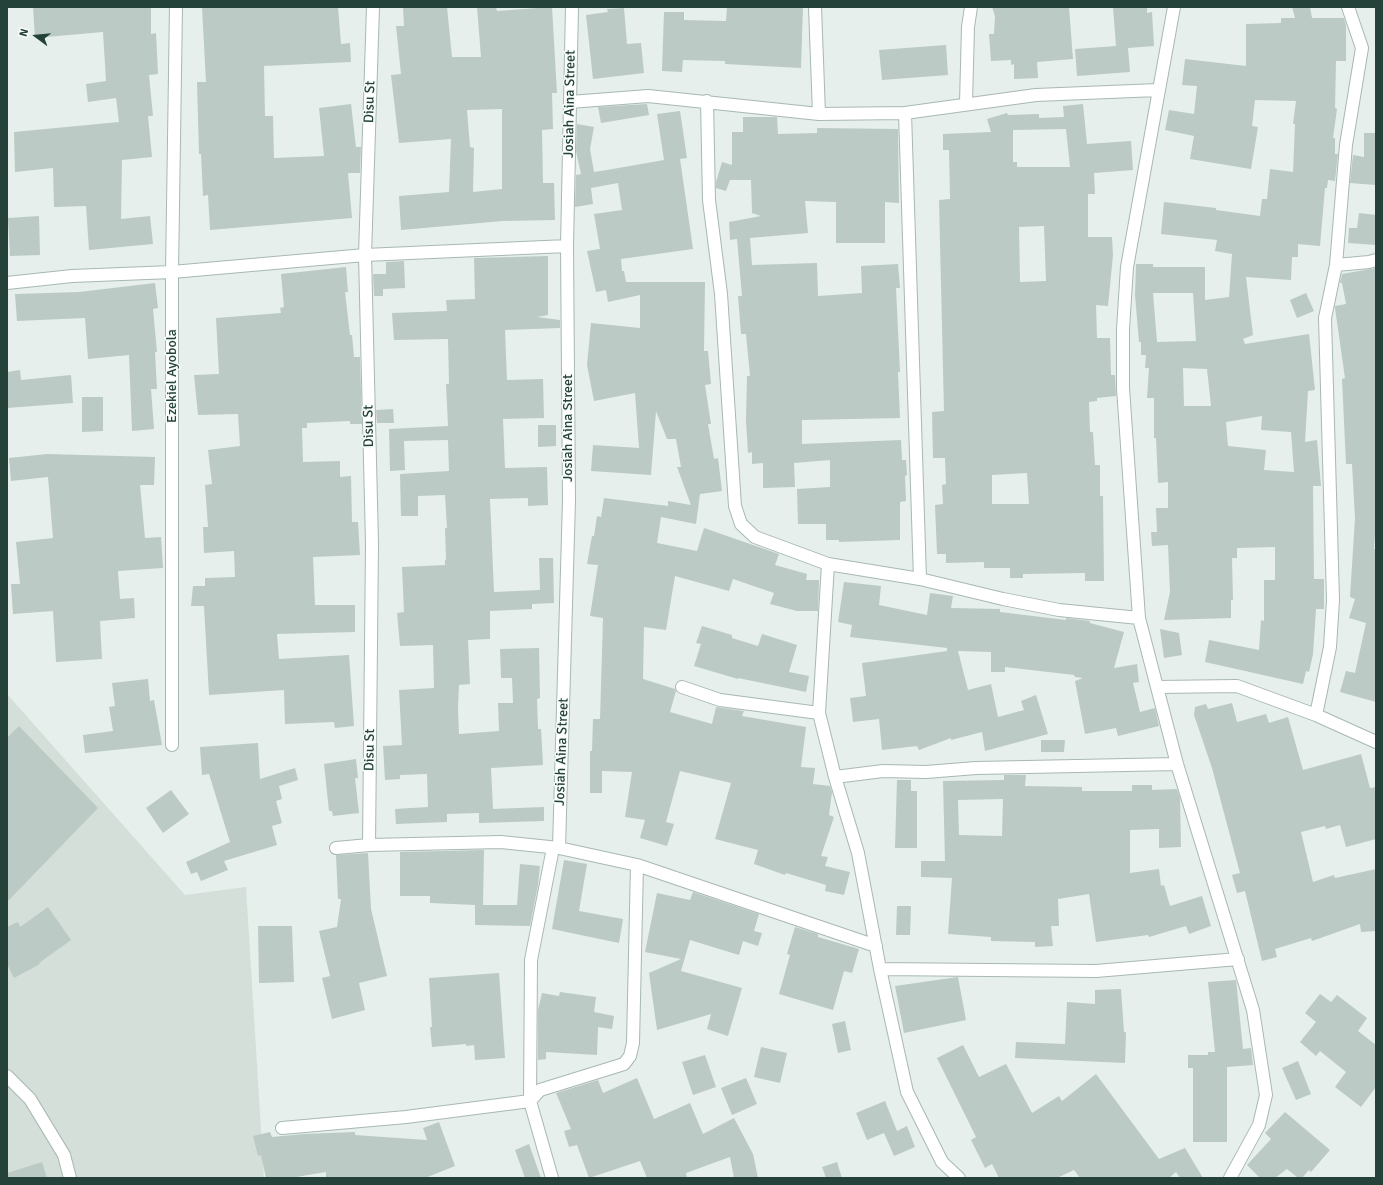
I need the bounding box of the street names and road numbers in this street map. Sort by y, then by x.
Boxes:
street label: Josiah Aina Street [561,50,579,158]
street label: Disu St [361,81,379,123]
street label: Ezekiel Ayobola [164,329,180,423]
street label: Josiah Aina Street [560,374,576,482]
street label: Disu St [360,405,378,447]
street label: Josiah Aina Street [552,698,572,806]
street label: Disu St [361,729,379,771]

